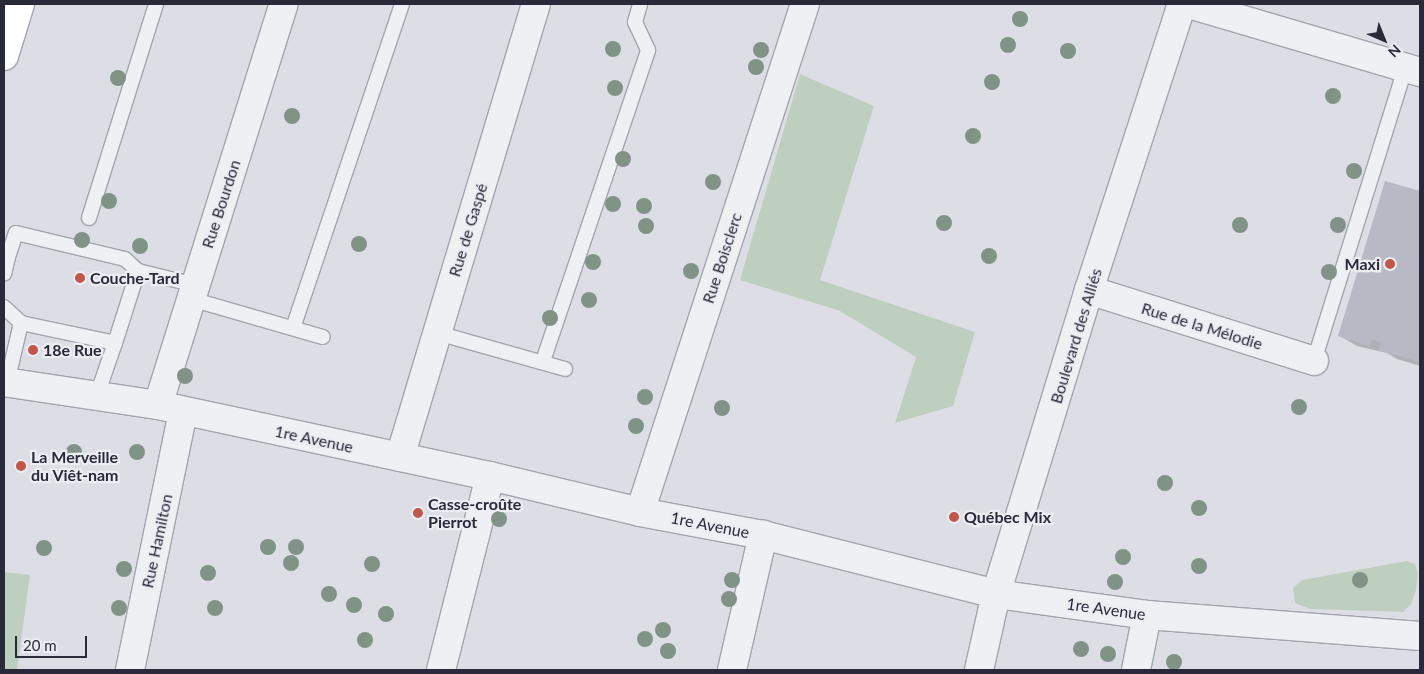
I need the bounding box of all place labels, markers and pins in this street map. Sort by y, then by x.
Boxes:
place label: Maxi [1345,254,1380,274]
marker: Maxi [1384,258,1396,270]
place label: Couche-Tard [90,268,180,288]
marker: Couche-Tard [74,272,86,284]
place label: 18e Rue [43,340,102,360]
marker: 18e Rue [27,344,39,356]
place label: La Merveille du Viêt-nam [31,447,119,485]
marker: La Merveille du Viêt-nam [15,460,27,472]
place label: Casse-croûte Pierrot [428,494,521,532]
marker: Casse-croûte Pierrot [412,507,424,519]
place label: Québec Mix [964,507,1051,527]
marker: Québec Mix [948,511,960,523]

